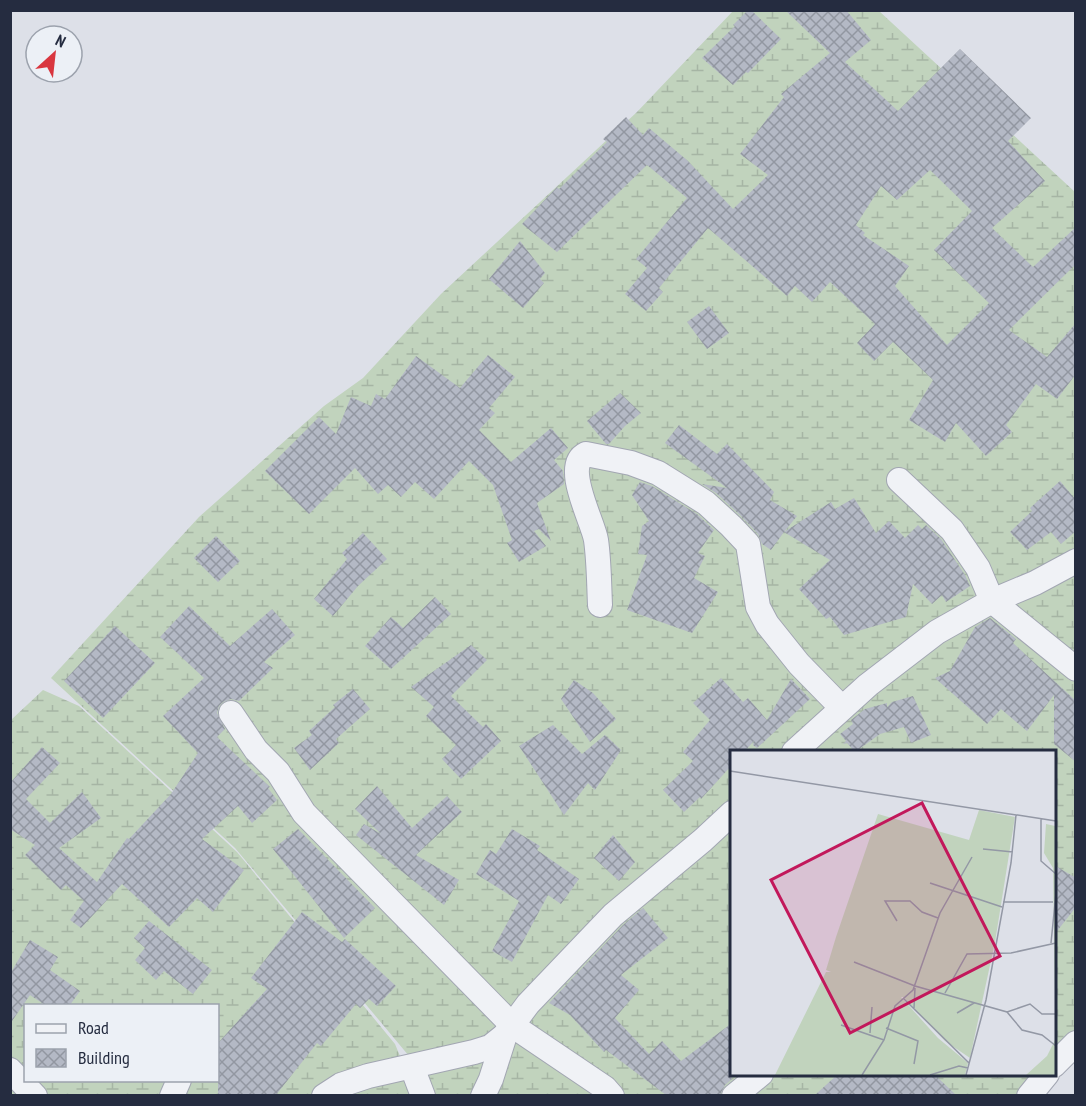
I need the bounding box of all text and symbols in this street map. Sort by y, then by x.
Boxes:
north arrow [24,24,84,84]
text: N [52,30,69,52]
inset map [730,750,1056,1076]
legend [24,1004,219,1082]
text: Road [78,1016,109,1039]
text: Building [78,1046,130,1069]

